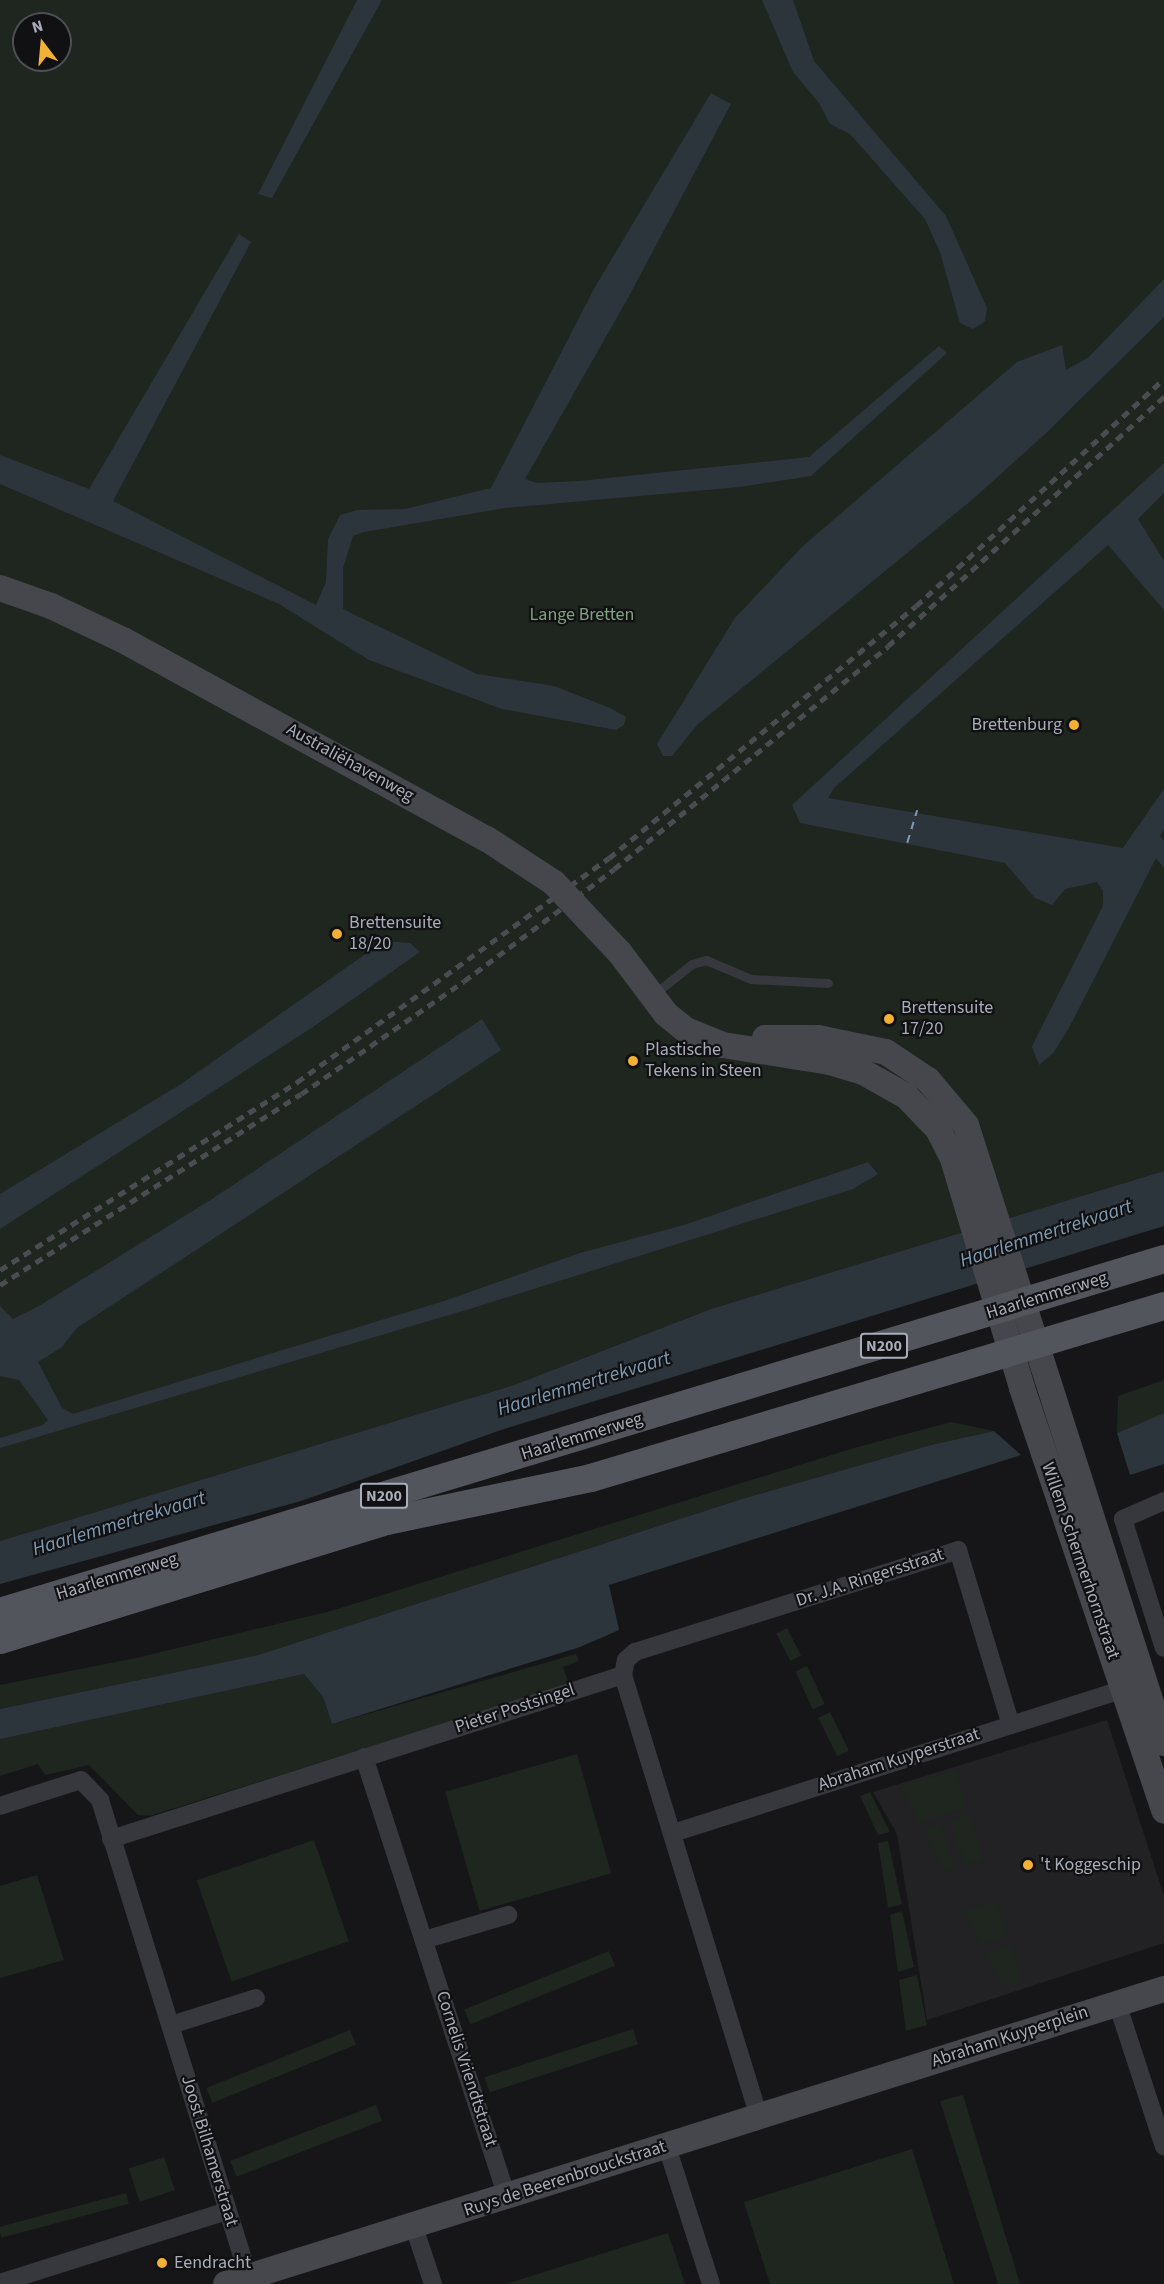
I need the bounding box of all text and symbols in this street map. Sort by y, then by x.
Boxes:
north arrow [12,12,72,72]
text: N [29,15,46,39]
park label: Lange Bretten [530,604,634,626]
place label: Brettenburg [971,714,1062,736]
marker: Brettenburg [1067,718,1081,732]
street label: Australiëhavenweg [283,719,417,807]
place label: Brettensuite 18/20 [349,913,441,956]
marker: Brettensuite 18/20 [330,927,344,941]
place label: Brettensuite 17/20 [901,998,993,1040]
marker: Brettensuite 17/20 [882,1012,896,1026]
place label: Plastische Tekens in Steen [645,1040,761,1082]
marker: Plastische Tekens in Steen [626,1054,640,1068]
water label: Haarlemmertrekvaart [957,1195,1135,1273]
street label: Haarlemmerweg [984,1267,1110,1325]
road number: N200 [860,1333,908,1359]
water label: Haarlemmertrekvaart [495,1346,673,1422]
street label: Haarlemmerweg [519,1408,645,1466]
street label: Willem Schermerhornstraat [1036,1460,1124,1662]
road number: N200 [360,1483,408,1509]
water label: Haarlemmertrekvaart [30,1486,208,1562]
street label: Dr. J.A. Ringersstraat [793,1544,947,1612]
street label: Haarlemmerweg [54,1548,180,1606]
street label: Pieter Postsingel [452,1679,578,1739]
street label: Abraham Kuyperstraat [816,1724,982,1796]
place label: 't Koggeschip [1040,1854,1141,1876]
marker: 't Koggeschip [1021,1858,1035,1872]
street label: Cornelis Vriendtstraat [431,1988,501,2150]
street label: Abraham Kuyperplein [929,2001,1091,2073]
street label: Joost Bilhamerstraat [176,2073,242,2229]
street label: Ruys de Beerenbrouckstraat [461,2136,669,2222]
place label: Eendracht [174,2252,251,2274]
marker: Eendracht [155,2256,169,2270]

